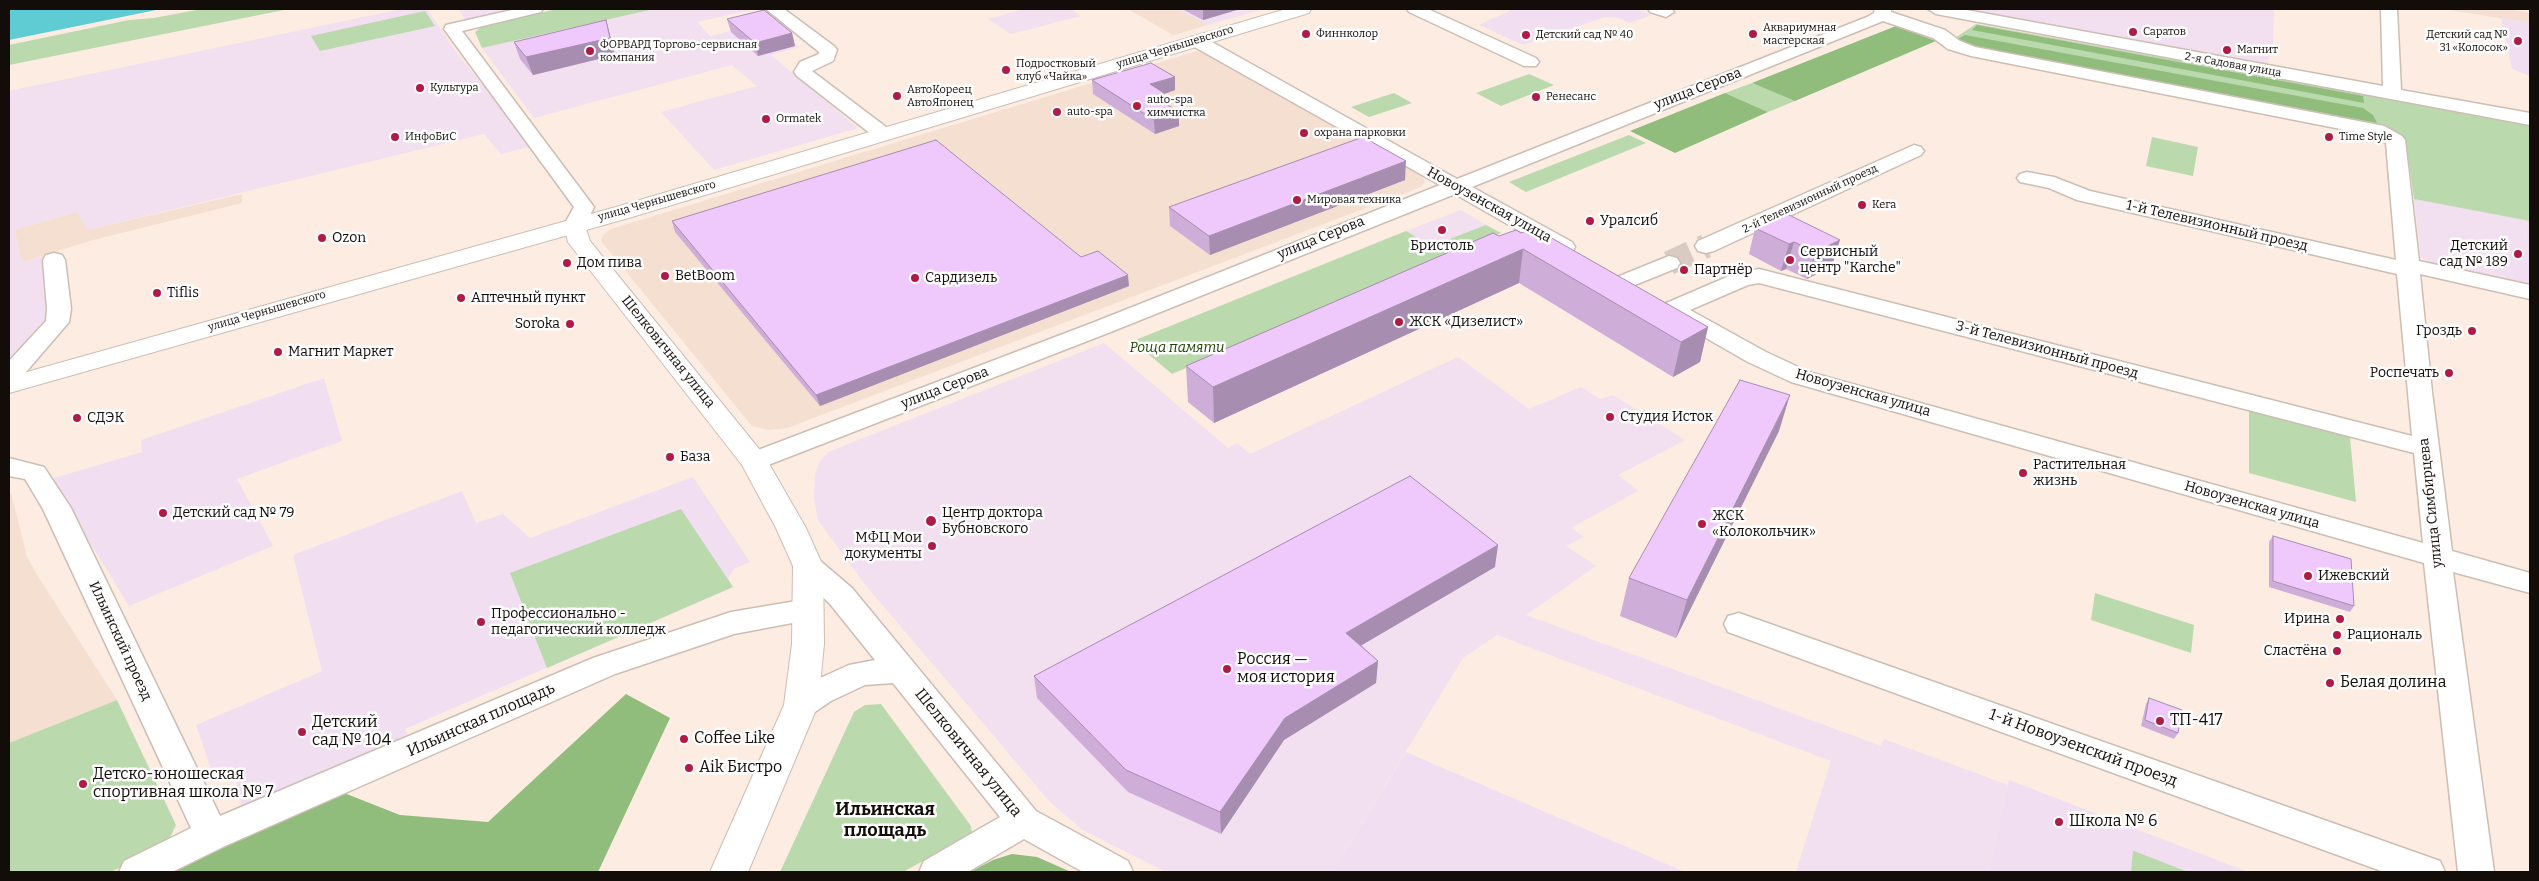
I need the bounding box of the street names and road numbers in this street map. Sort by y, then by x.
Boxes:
street label: улица Чернышевского [1115,23,1235,71]
street label: 2-я Садовая улица [2184,50,2282,80]
street label: улица Серова [1652,65,1744,113]
street label: 2-й Телевизионный проезд [1740,162,1880,236]
street label: Новоузенская улица [1424,164,1554,246]
street label: улица Чернышевского [597,178,717,224]
street label: 1-й Телевизионный проезд [2125,197,2309,255]
street label: улица Серова [1275,213,1367,263]
street label: улица Чернышевского [207,288,327,334]
street label: Шелковичная улица [618,292,718,412]
street label: 3-й Телевизионный проезд [1954,318,2140,382]
street label: улица Серова [899,364,991,412]
street label: Новоузенская улица [1793,366,1933,420]
street label: улица Симбирцева [2416,437,2446,569]
street label: Новоузенская улица [2182,478,2322,532]
street label: Ильинский проезд [85,579,155,703]
street label: Ильинская площадь [404,679,558,761]
street label: Шелковичная улица [910,685,1026,821]
street label: 1-й Новоузенский проезд [1986,705,2180,791]

